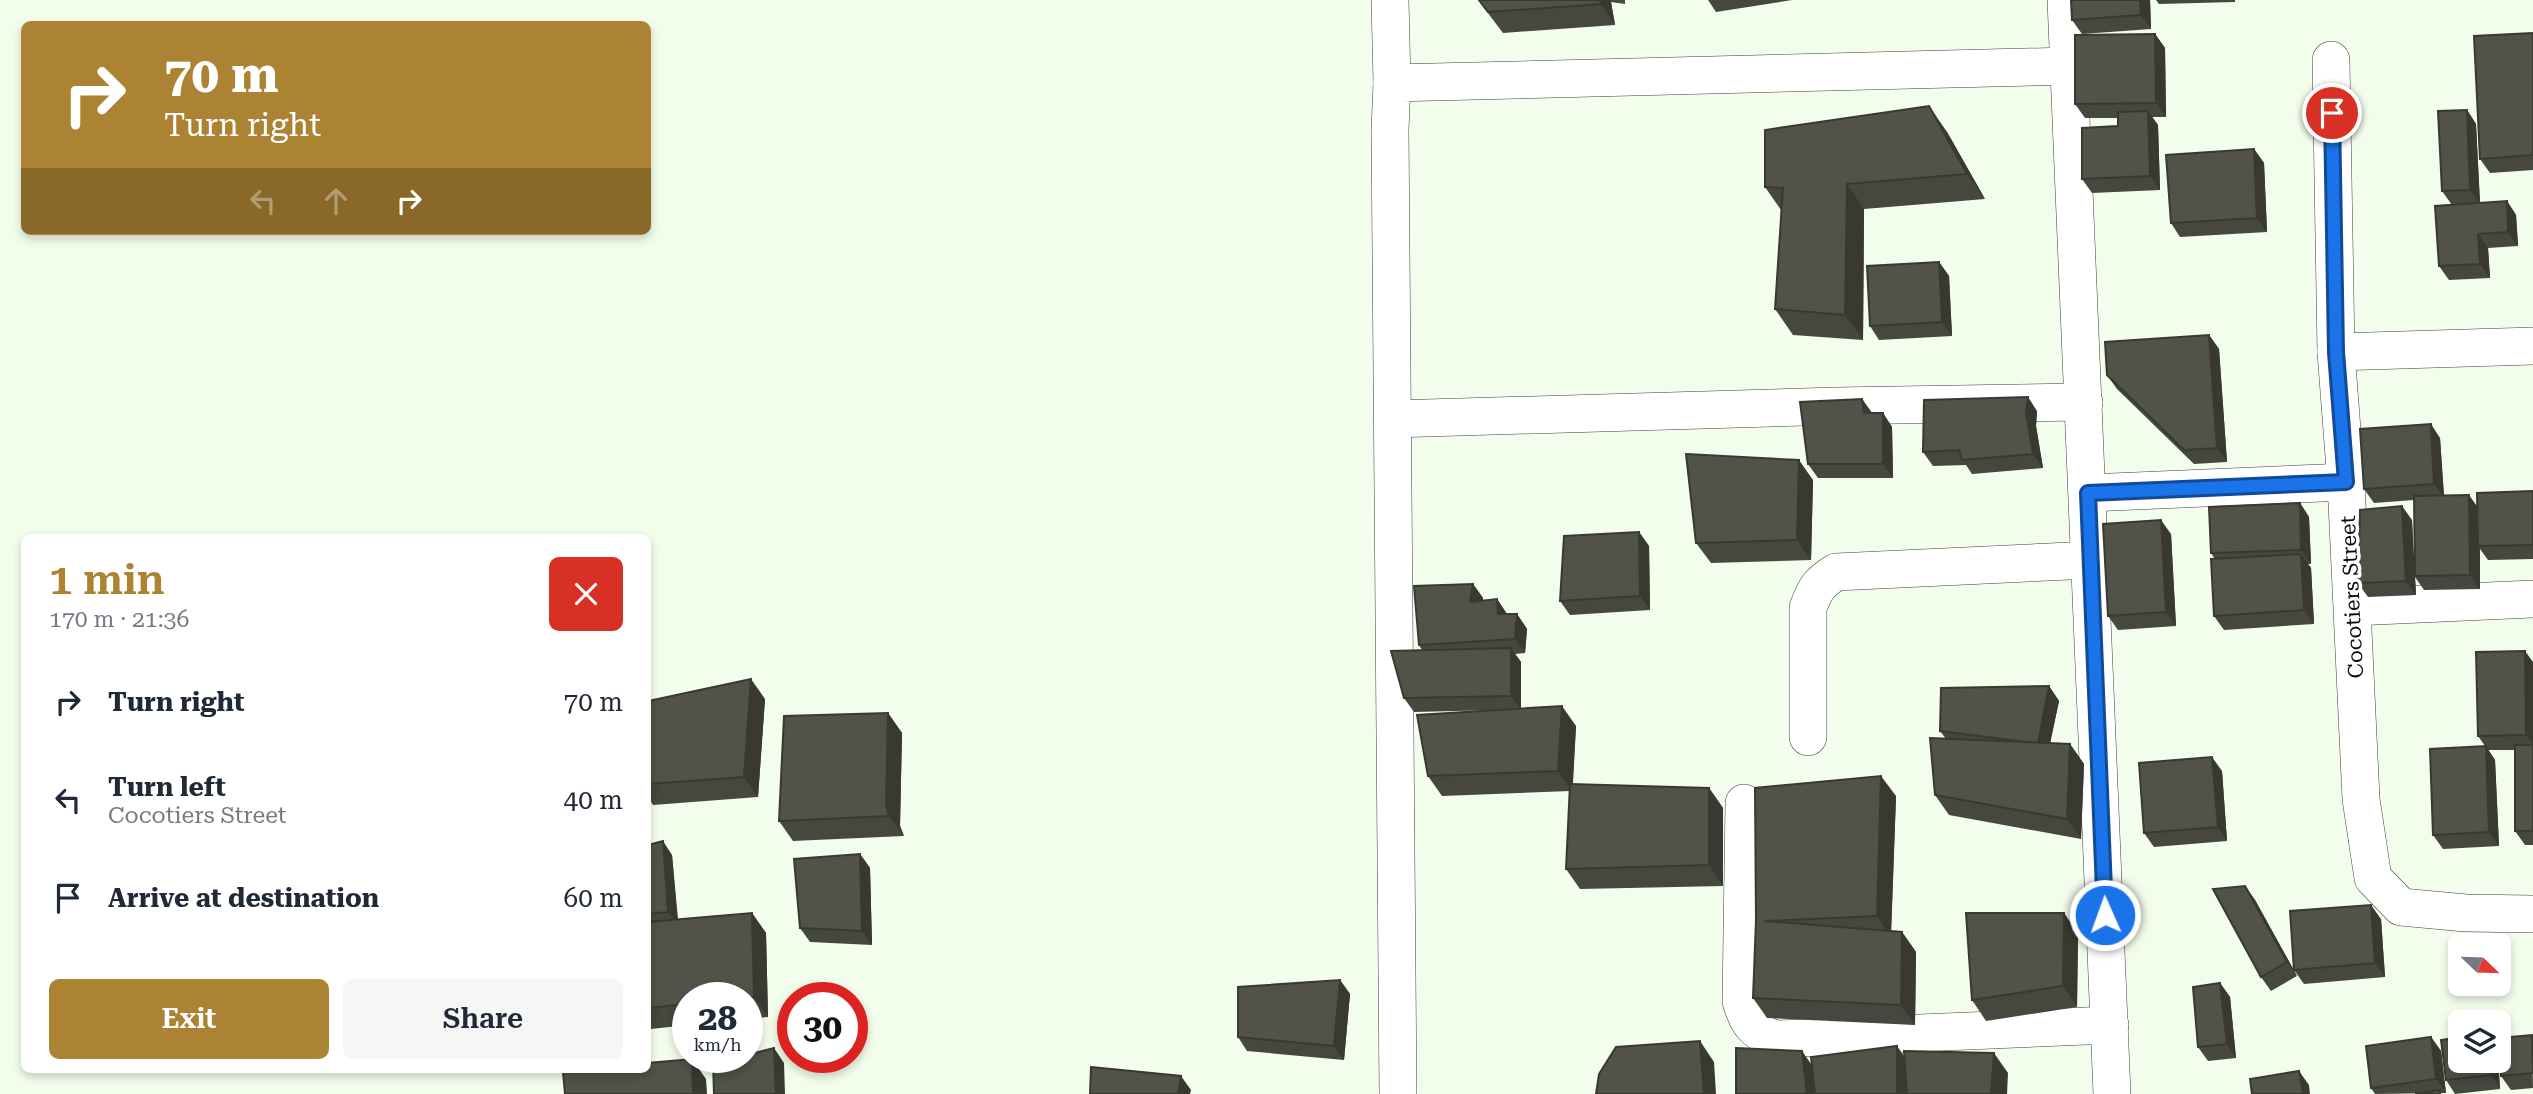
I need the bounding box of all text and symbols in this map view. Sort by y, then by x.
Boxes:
text: 70 m [164,47,279,104]
icon: right [49,49,140,140]
pin [2302,83,2362,143]
icon: arrive [2313,94,2351,132]
text: Turn right [164,106,321,144]
icon: left [244,182,282,220]
icon: ahead [317,182,355,220]
icon: right [390,182,428,220]
street label: Cocotiers Street [2336,515,2368,679]
text: 1 min [49,555,165,604]
button: close [549,557,623,631]
text: 170 m · 21:36 [49,606,189,633]
icon: right [49,683,87,721]
text: Turn right [108,687,244,717]
text: 70 m [564,687,623,717]
text: Turn left [108,772,226,802]
icon: left [49,781,87,819]
text: 40 m [564,785,623,815]
text: Cocotiers Street [108,802,286,829]
position arrow [2068,878,2142,952]
icon: arrive [49,879,87,917]
text: Arrive at destination [108,883,379,913]
text: 60 m [564,883,623,913]
north arrow [2448,933,2511,996]
map controls [2448,933,2511,1073]
button: Exit [49,979,329,1059]
button: Share [343,979,623,1059]
speed limit sign: 30 [777,982,868,1073]
text: 28 [698,998,737,1039]
button: layers [2448,1010,2511,1073]
text: km/h [693,1034,742,1055]

